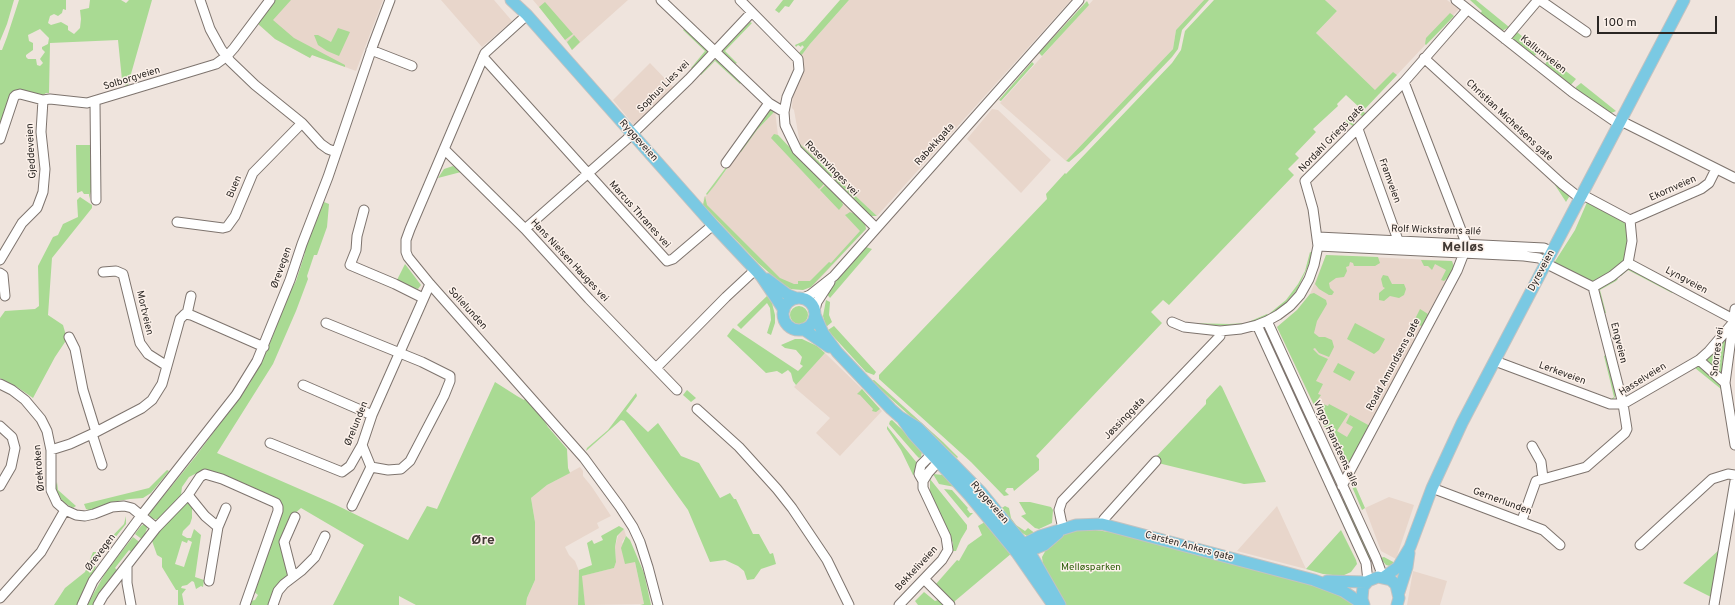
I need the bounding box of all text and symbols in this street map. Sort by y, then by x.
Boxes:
scale bar [1599,8,1719,34]
text: 100 m [1604,15,1637,31]
street label: Kallumveien [1518,33,1568,77]
street label: Sophus Lies vei [635,58,693,116]
street label: Solborgveien [102,65,162,93]
street label: Christian Michelsens gate [1463,78,1555,164]
street label: Nordahl Griegs gate [1297,103,1367,175]
street label: Ryggeveien [616,118,660,164]
street label: Rabekkgata [913,121,957,169]
street label: Gjeddeveien [25,123,39,179]
street label: Rosenvinges vei [802,139,860,199]
street label: Framveien [1375,157,1403,205]
street label: Ekornveien [1648,173,1698,205]
street label: Buen [225,174,245,200]
street label: Marcus Thranes vei [606,179,672,251]
street label: Hans Nielsen Hauges vei [527,217,611,305]
street label: Rolf Wickstrøms allé [1391,223,1481,239]
district label: Melløs [1442,240,1484,256]
street label: Ørevegen [269,246,295,290]
street label: Dyreveien [1526,248,1558,294]
street label: Lyngveien [1663,265,1709,297]
street label: Solielunden [445,285,489,333]
street label: Mortveien [133,290,155,336]
street label: Roald Amundsens gate [1365,317,1423,413]
street label: Engveien [1607,321,1629,365]
street label: Snorres vei [1709,326,1727,378]
street label: Lerkeveien [1537,360,1587,388]
street label: Hasselveien [1617,361,1669,399]
street label: Jøssinggata [1102,395,1148,443]
street label: Viggo Hansteens alle [1310,399,1360,489]
street label: Ørelunden [343,400,371,448]
street label: Ørekroken [32,444,48,492]
street label: Ryggeveien [967,479,1011,527]
street label: Gernerlunden [1471,486,1533,518]
street label: Carsten Ankers gate [1144,529,1234,565]
street label: Ørevegen [83,532,119,574]
district label: Øre [471,533,495,549]
street label: Bekkeliveien [893,544,941,594]
park label: Melløsparken [1061,562,1121,574]

